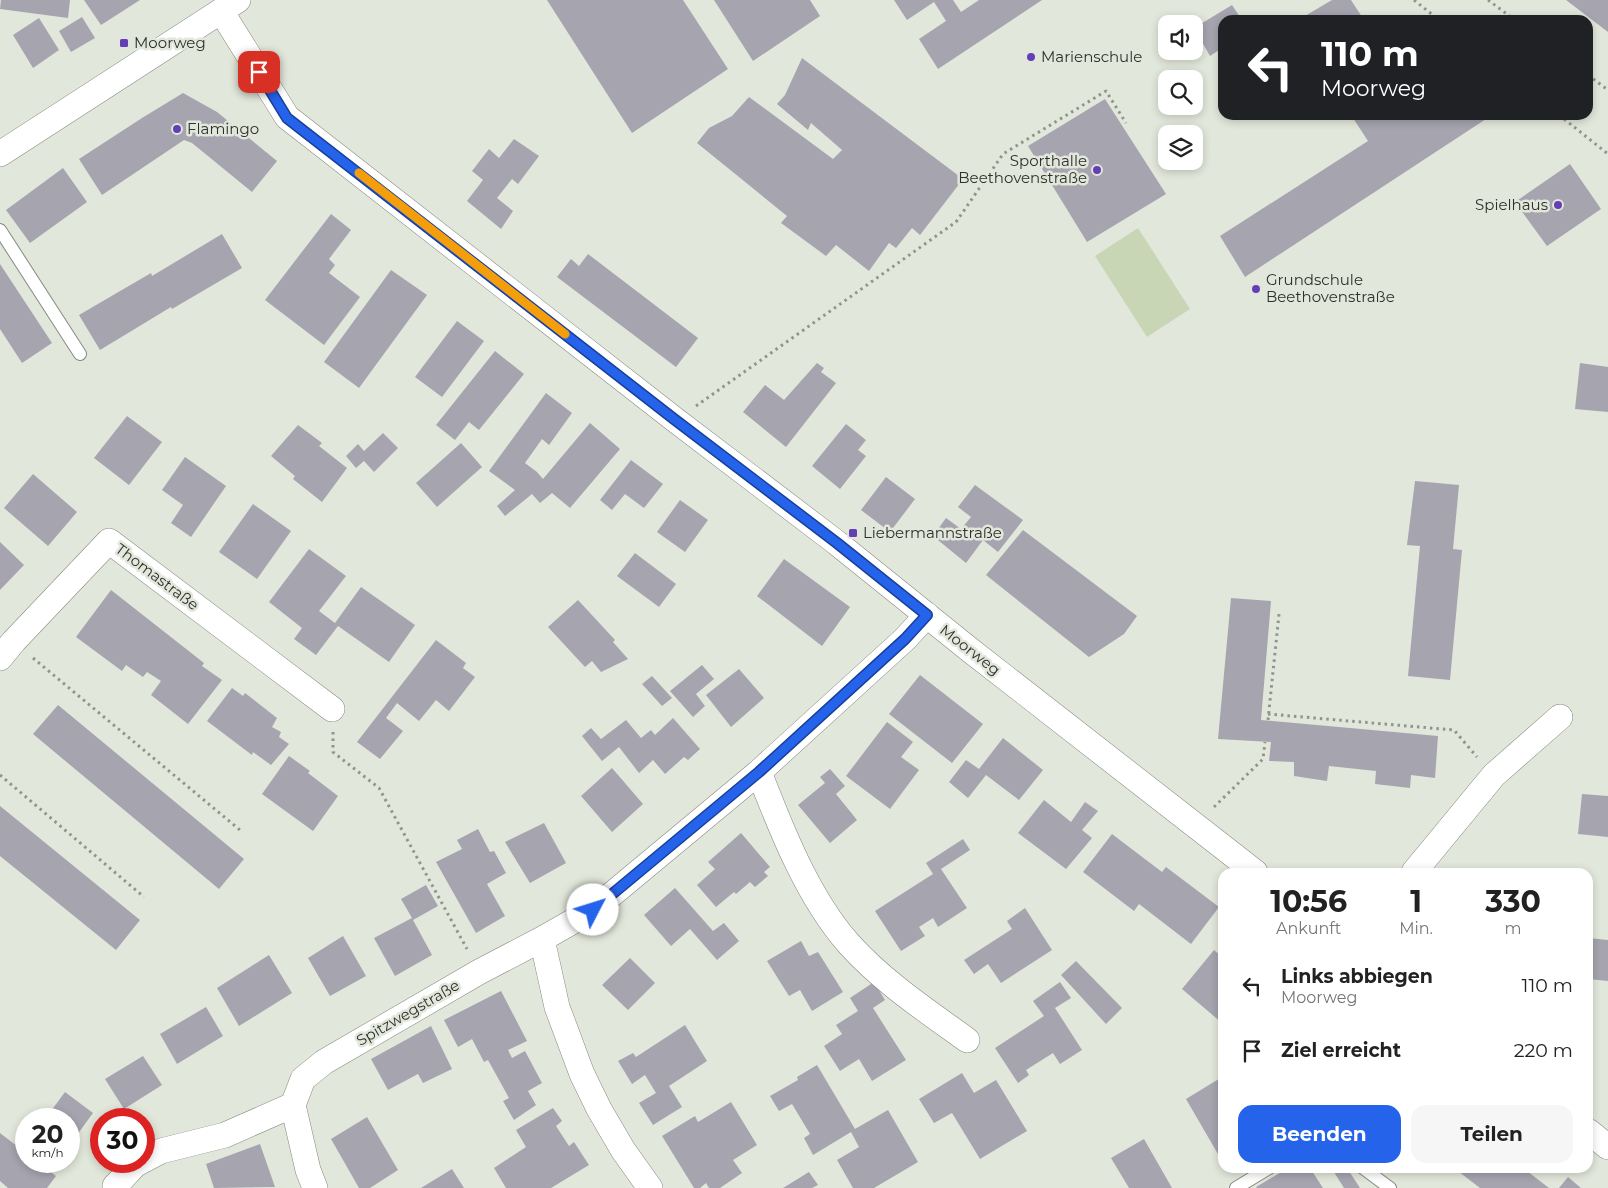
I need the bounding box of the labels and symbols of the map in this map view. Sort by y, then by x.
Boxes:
place label: Moorweg [134,33,206,52]
marker: Moorweg [118,37,130,49]
place label: Marienschule [1041,47,1142,66]
pin [238,51,280,93]
marker: Marienschule [1025,51,1037,63]
place label: Flamingo [187,119,259,138]
marker: Flamingo [171,123,183,135]
place label: Sporthalle Beethovenstraße [958,151,1087,187]
marker: Sporthalle Beethovenstraße [1091,164,1103,176]
place label: Spielhaus [1475,195,1548,214]
marker: Spielhaus [1552,199,1564,211]
place label: Grundschule Beethovenstraße [1266,270,1395,306]
marker: Grundschule Beethovenstraße [1250,283,1262,295]
place label: Liebermannstraße [863,523,1002,542]
marker: Liebermannstraße [847,527,859,539]
street label: Thomastraße [112,539,203,614]
street label: Moorweg [936,620,1004,679]
position arrow [566,883,618,935]
street label: Spitzwegstraße [353,975,463,1050]
speed limit sign: 30 [90,1108,155,1173]

